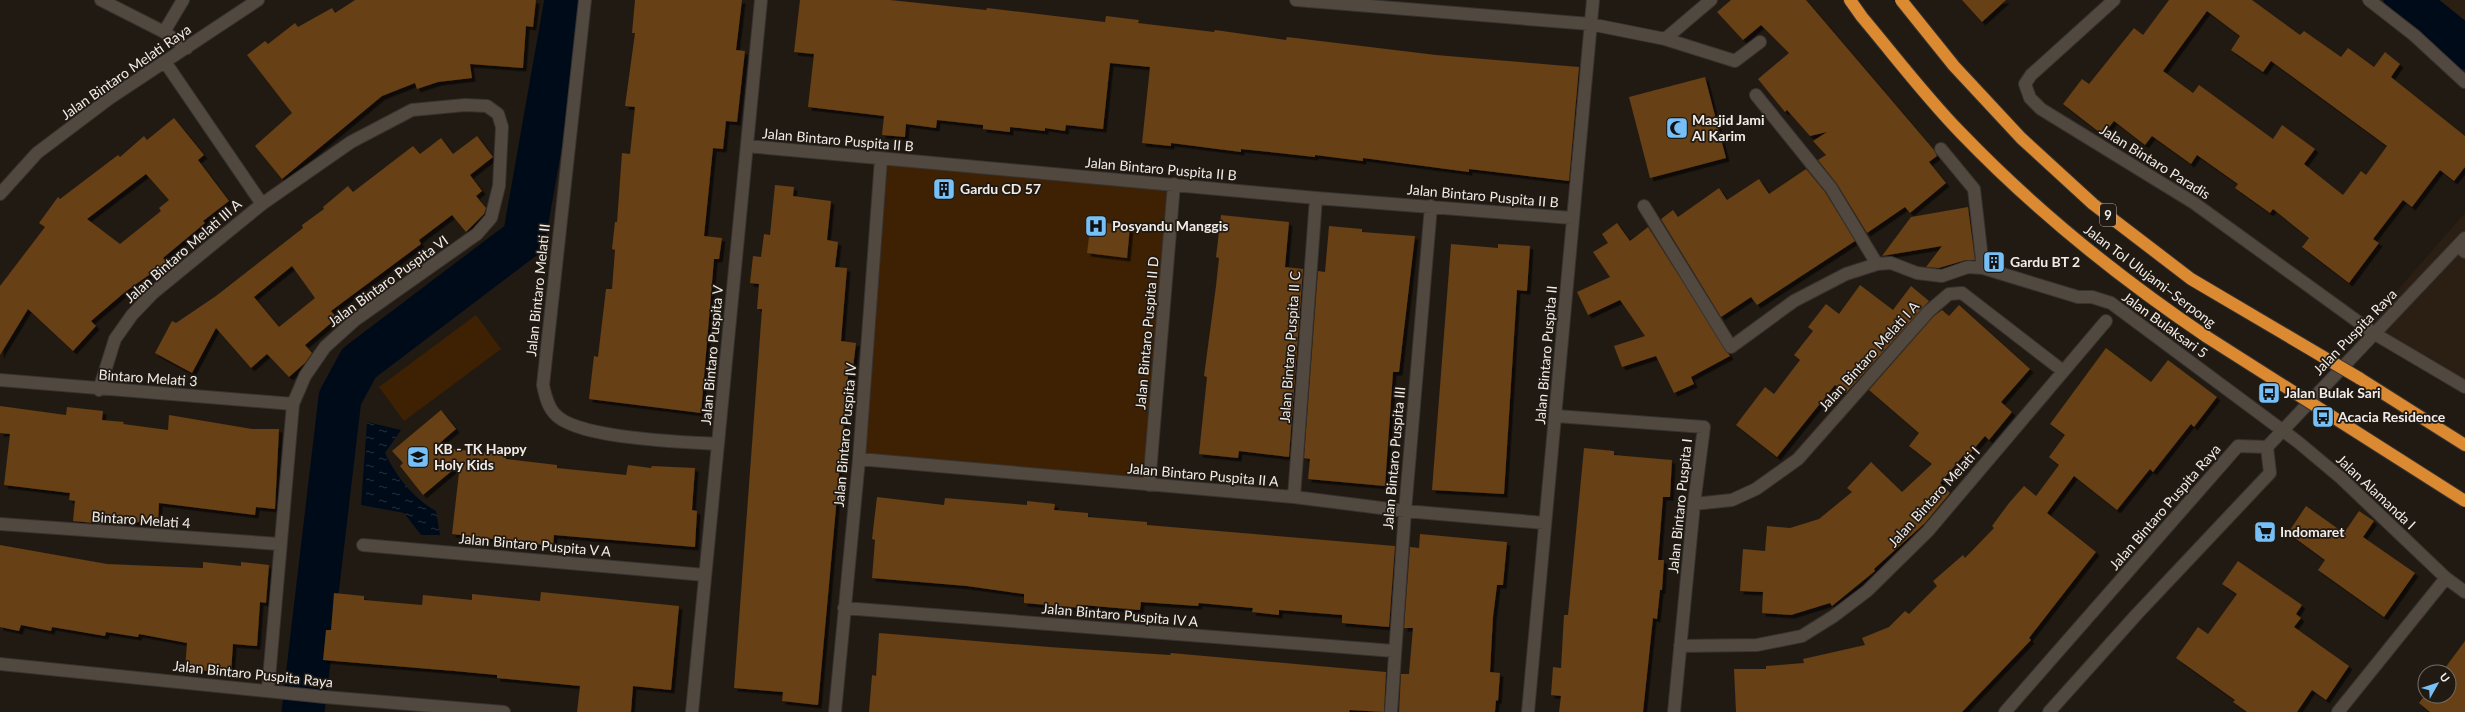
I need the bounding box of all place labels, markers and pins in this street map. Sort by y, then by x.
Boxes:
place label: Masjid Jami Al Karim [1691,111,1765,144]
mosque icon: Masjid Jami Al Karim [1664,115,1690,141]
building icon: Gardu CD 57 [931,176,957,202]
place label: Gardu CD 57 [960,180,1041,197]
hospital icon: Posyandu Manggis [1083,213,1109,239]
place label: Posyandu Manggis [1112,217,1228,234]
building icon: Gardu BT 2 [1981,249,2007,275]
place label: Gardu BT 2 [2010,253,2080,270]
bus stop icon: Jalan Bulak Sari [2256,380,2282,406]
place label: Jalan Bulak Sari [2284,384,2381,401]
bus stop icon: Acacia Residence [2310,404,2336,430]
place label: Acacia Residence [2337,408,2446,425]
place label: KB - TK Happy Holy Kids [434,440,527,473]
school or university icon: KB - TK Happy Holy Kids [405,444,431,470]
supermarket icon: Indomaret [2252,519,2278,545]
place label: Indomaret [2280,523,2345,540]

